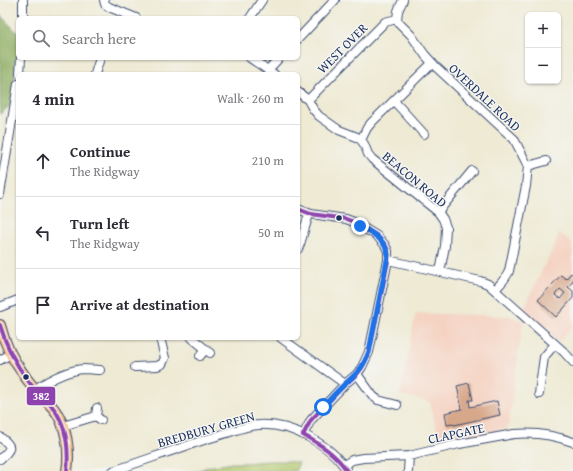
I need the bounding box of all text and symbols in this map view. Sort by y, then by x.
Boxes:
map controls [525,12,561,84]
button: + [525,12,561,48]
search box [16,16,300,60]
street label: WEST OVER [313,19,372,78]
icon: search [30,27,52,49]
text: Search here [62,28,136,49]
button: − [525,48,561,84]
street label: OVERDALE ROAD [445,59,525,136]
text: 4 min [32,86,74,111]
text: Walk · 260 m [217,89,284,108]
text: Continue [70,141,131,162]
street label: BEACON ROAD [378,147,451,212]
icon: ahead [32,150,54,172]
text: 210 m [252,151,284,170]
text: The Ridgway [70,162,140,181]
text: Turn left [70,213,129,234]
unlabelled marker [334,213,344,223]
route end [351,217,369,235]
icon: left [32,222,54,244]
text: 50 m [258,223,284,242]
text: The Ridgway [70,234,140,253]
icon: arrive [32,294,54,316]
text: Arrive at destination [70,294,209,315]
unlabelled marker [21,372,31,382]
line badge: 382 [26,386,56,406]
text: 382 [32,388,50,404]
route start [314,398,332,416]
street label: BREDBURY GREEN [155,406,257,452]
street label: CLAPGATE [426,418,486,449]

